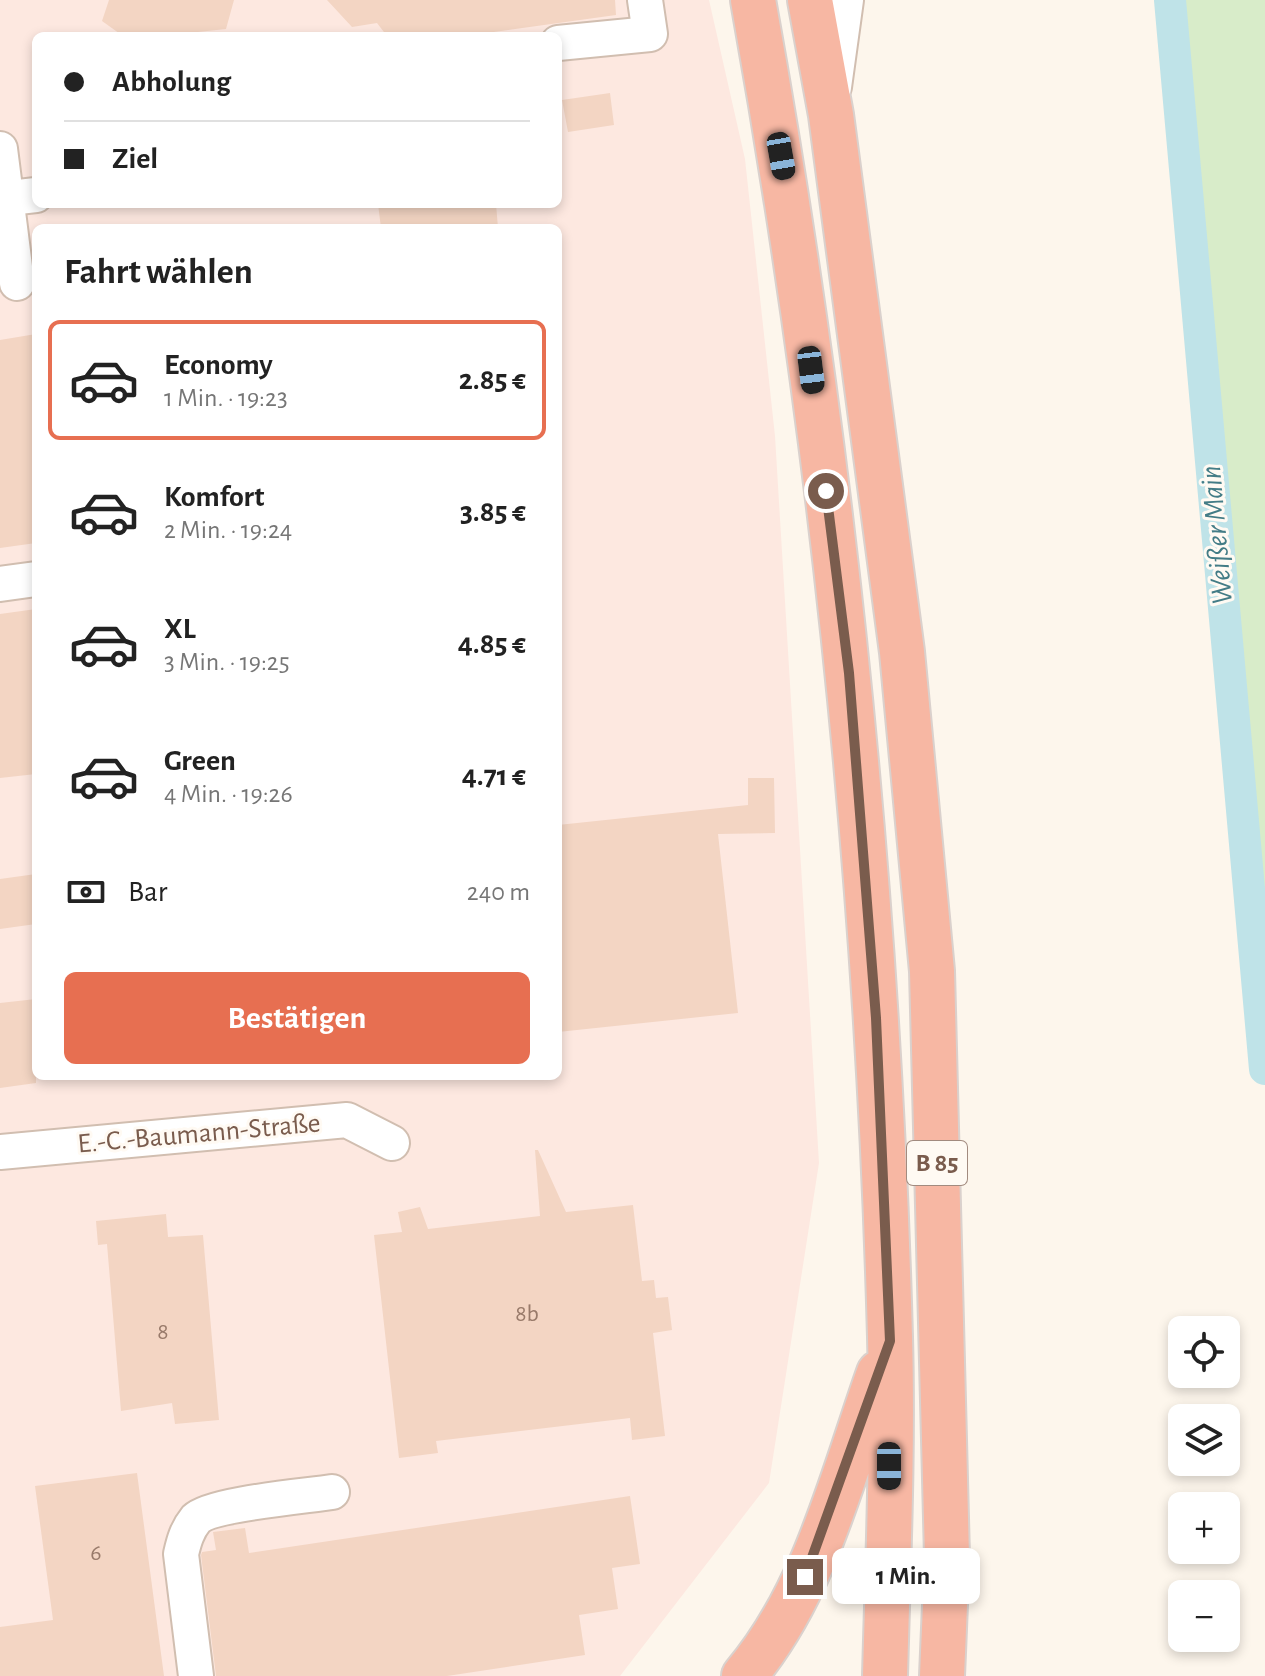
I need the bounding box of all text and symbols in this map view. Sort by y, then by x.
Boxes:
text: Abholung [112,67,231,97]
car [765,130,797,182]
text: Ziel [112,144,158,174]
text: Fahrt wählen [64,254,253,290]
icon: car [68,344,140,416]
car [796,345,826,395]
text: Economy [164,350,273,380]
text: 2.85 € [459,365,526,395]
text: 1 Min. · 19:23 [164,385,288,411]
water label: Weißer Main [1196,464,1238,606]
route start [808,473,844,509]
icon: car [68,476,140,548]
text: Komfort [164,482,264,512]
text: 3.85 € [460,497,526,527]
text: 2 Min. · 19:24 [164,517,292,543]
icon: car [68,608,140,680]
text: XL [164,614,196,644]
text: 4.85 € [458,629,526,659]
text: 3 Min. · 19:25 [164,649,290,675]
icon: car [68,740,140,812]
text: Green [164,746,236,776]
text: 4.71 € [462,761,526,791]
text: 4 Min. · 19:26 [164,781,293,807]
icon: cash [64,870,108,914]
text: Bar [128,877,167,907]
text: 240 m [467,879,530,905]
button: Bestätigen [64,972,530,1064]
street label: E.-C.-Baumann-Straße [76,1109,322,1159]
road number: B 85 [907,1141,967,1185]
house number: 8b [515,1302,539,1326]
map controls [1168,1316,1240,1652]
button: locate [1168,1316,1240,1388]
house number: 8 [157,1320,169,1344]
button: layers [1168,1404,1240,1476]
car [877,1442,901,1490]
button: + [1168,1492,1240,1564]
house number: 6 [90,1541,102,1565]
callout: 1 Min. [833,1549,981,1605]
route end [787,1559,823,1595]
text: 1 Min. [876,1563,936,1589]
button: − [1168,1580,1240,1652]

